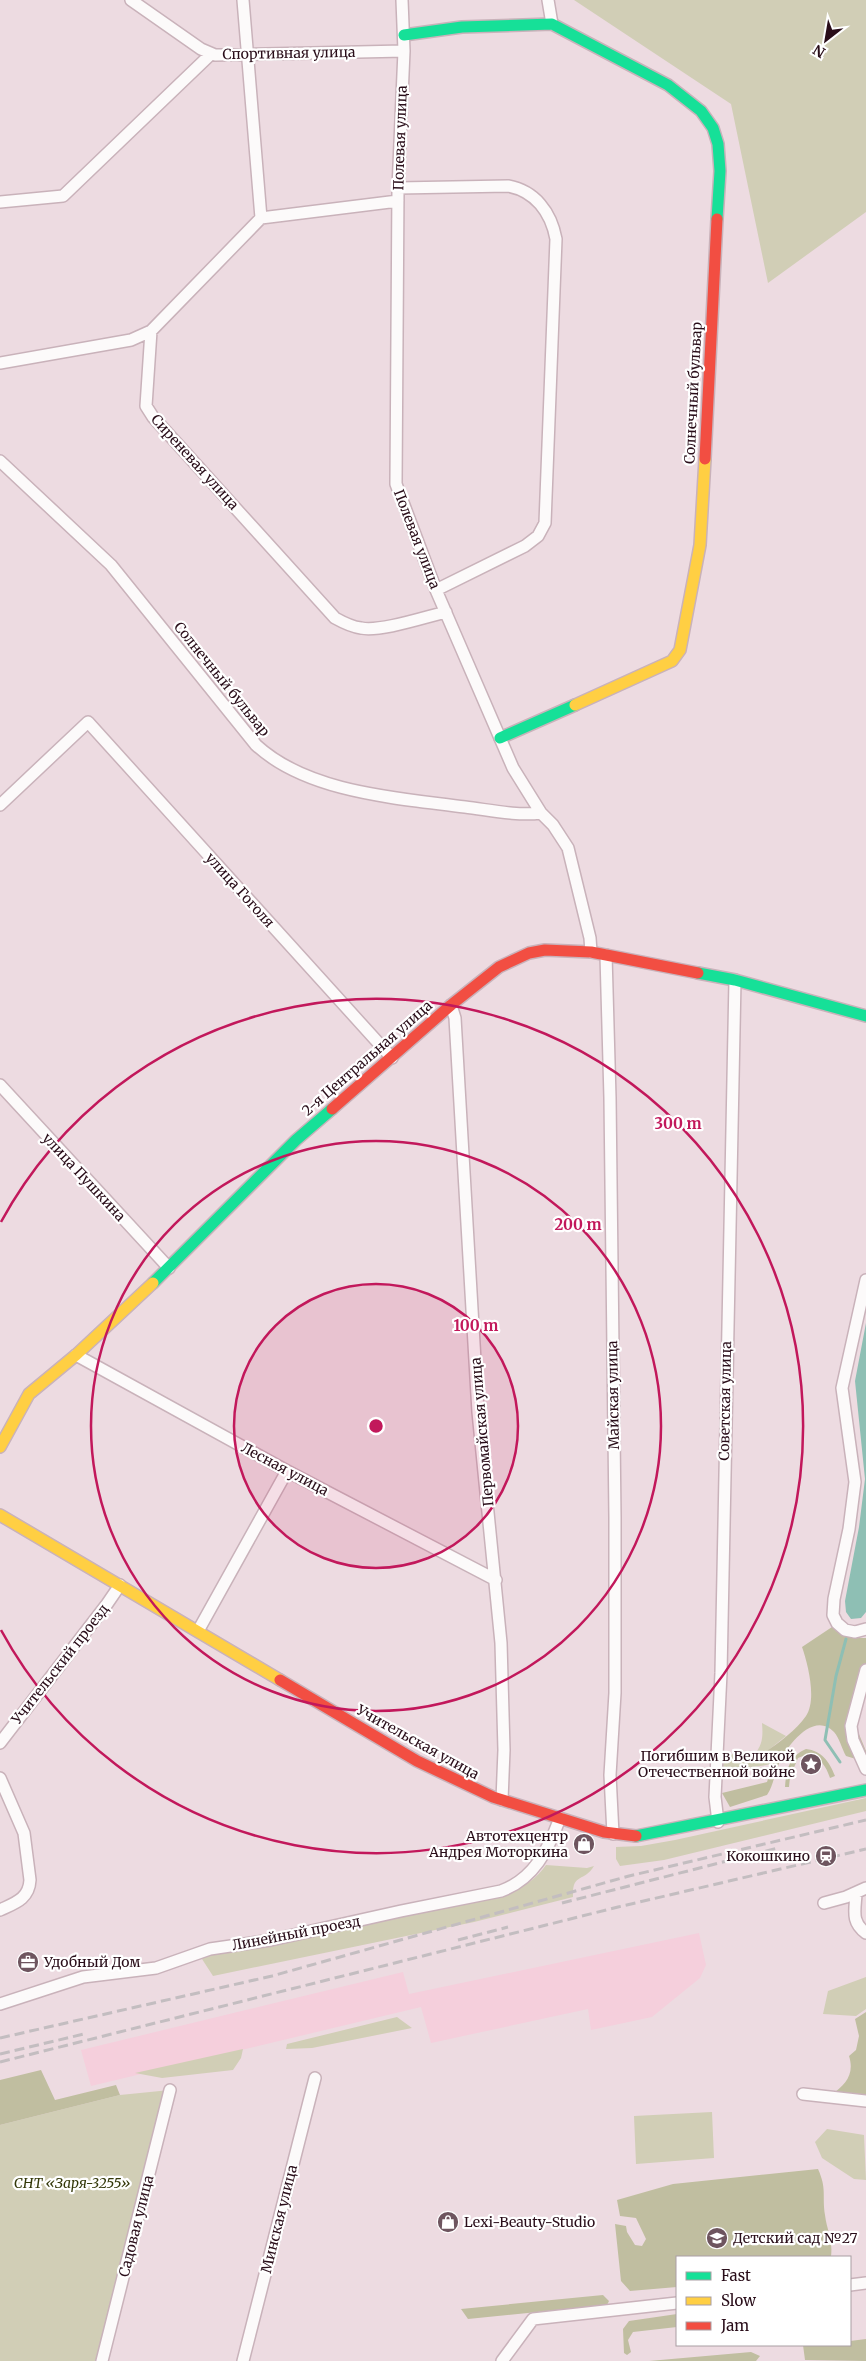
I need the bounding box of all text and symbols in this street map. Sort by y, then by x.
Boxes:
north arrow [801,15,851,65]
text: N [810,41,829,62]
street label: Спортивная улица [222,43,356,63]
street label: Полевая улица [389,85,411,191]
street label: Солнечный бульвар [680,321,706,464]
street label: Сиреневая улица [147,410,243,514]
street label: Полевая улица [390,487,444,592]
street label: Солнечный бульвар [170,618,274,740]
street label: улица Гоголя [202,849,278,931]
street label: 2-я Центральная улица [298,996,436,1119]
text: 300 m [654,1114,702,1133]
street label: улица Пушкина [39,1129,130,1225]
text: 200 m [554,1215,602,1234]
text: 100 m [454,1316,498,1335]
street label: Майская улица [603,1340,623,1450]
street label: Советская улица [715,1341,735,1461]
street label: Первомайская улица [466,1356,497,1507]
centre of rings [367,1417,385,1435]
street label: Лесная улица [238,1438,332,1500]
street label: Учительский проезд [7,1600,113,1729]
street label: Учительская улица [353,1700,483,1783]
place label: Погибшим в Великой Отечественной войне [638,1747,795,1781]
place icon: Погибшим в Великой Отечественной войне [799,1752,823,1776]
place label: Автотехцентр Андрея Моторкина [428,1827,568,1861]
shop icon: Автотехцентр Андрея Моторкина [572,1832,596,1856]
station icon: Кокошкино [814,1844,838,1868]
place label: Кокошкино [726,1847,810,1865]
street label: Линейный проезд [230,1912,362,1954]
office icon: Удобный Дом [16,1950,40,1974]
place label: Удобный Дом [43,1953,141,1971]
street label: Минская улица [257,2162,301,2275]
street label: Садовая улица [115,2173,157,2279]
park label: СНТ «Заря-3255» [14,2174,130,2192]
shop icon: Lexi-Beauty-Studio [436,2210,460,2234]
place label: Lexi-Beauty-Studio [464,2213,595,2231]
school or university icon: Детский сад №27 [705,2226,729,2250]
place label: Детский сад №27 [733,2229,858,2247]
legend [676,2256,851,2346]
text: Fast [721,2266,751,2285]
text: Slow [721,2291,756,2310]
text: Jam [720,2316,749,2335]

